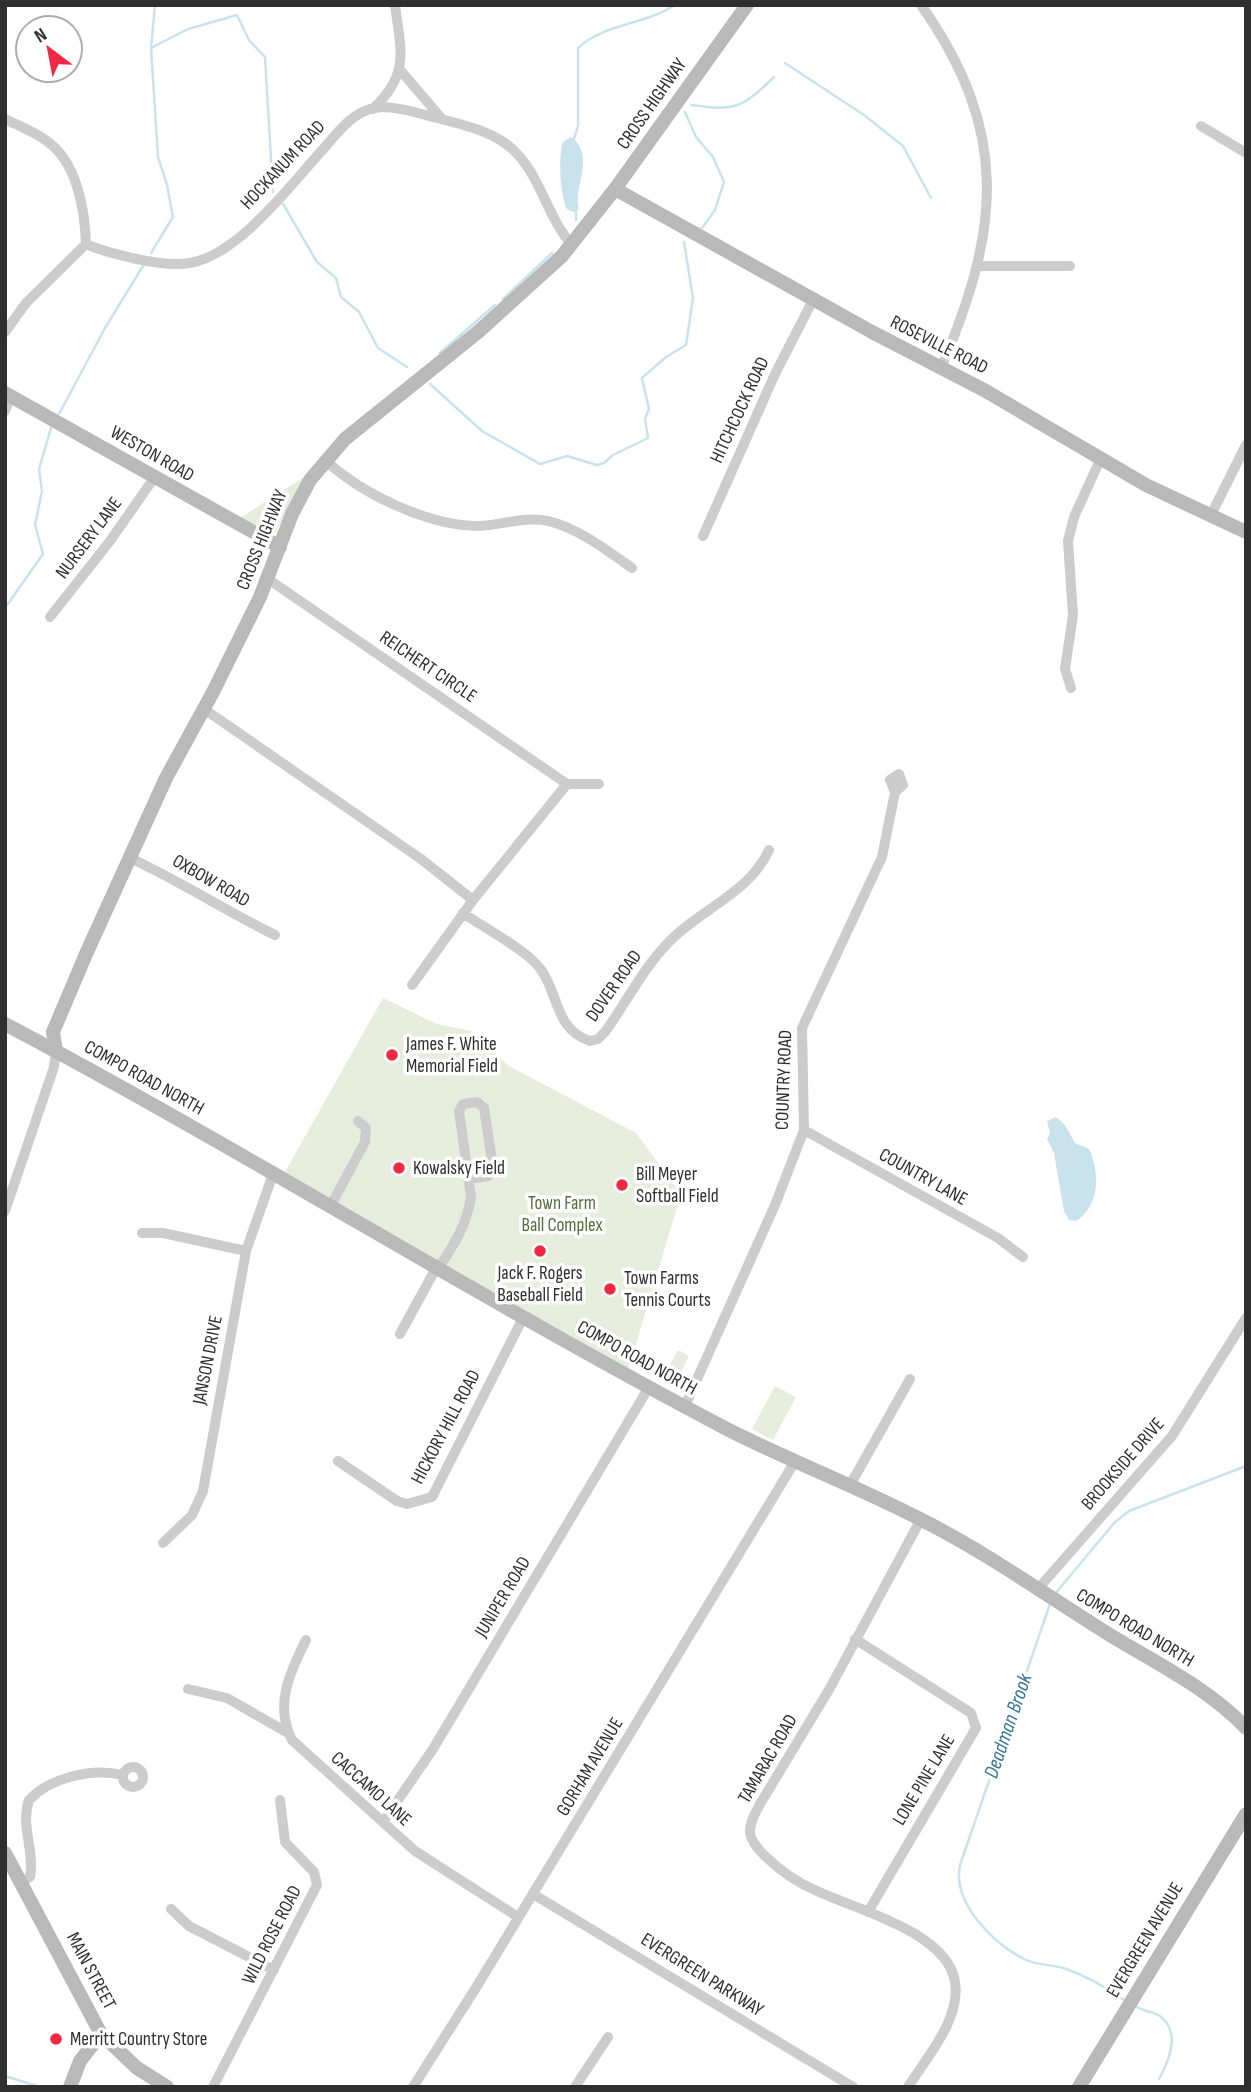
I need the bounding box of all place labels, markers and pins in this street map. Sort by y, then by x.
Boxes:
place label: James F. White Memorial Field [405,1033,498,1078]
marker: James F. White Memorial Field [384,1047,400,1063]
place label: Kowalsky Field [413,1157,505,1180]
marker: Kowalsky Field [391,1160,407,1176]
place label: Bill Meyer Softball Field [636,1163,719,1208]
marker: Bill Meyer Softball Field [614,1177,630,1193]
marker: Jack F. Rogers Baseball Field [532,1243,548,1259]
place label: Jack F. Rogers Baseball Field [496,1262,583,1307]
place label: Town Farms Tennis Courts [624,1267,711,1312]
marker: Town Farms Tennis Courts [602,1281,618,1297]
place label: Merritt Country Store [70,2028,207,2051]
marker: Merritt Country Store [48,2031,64,2047]

